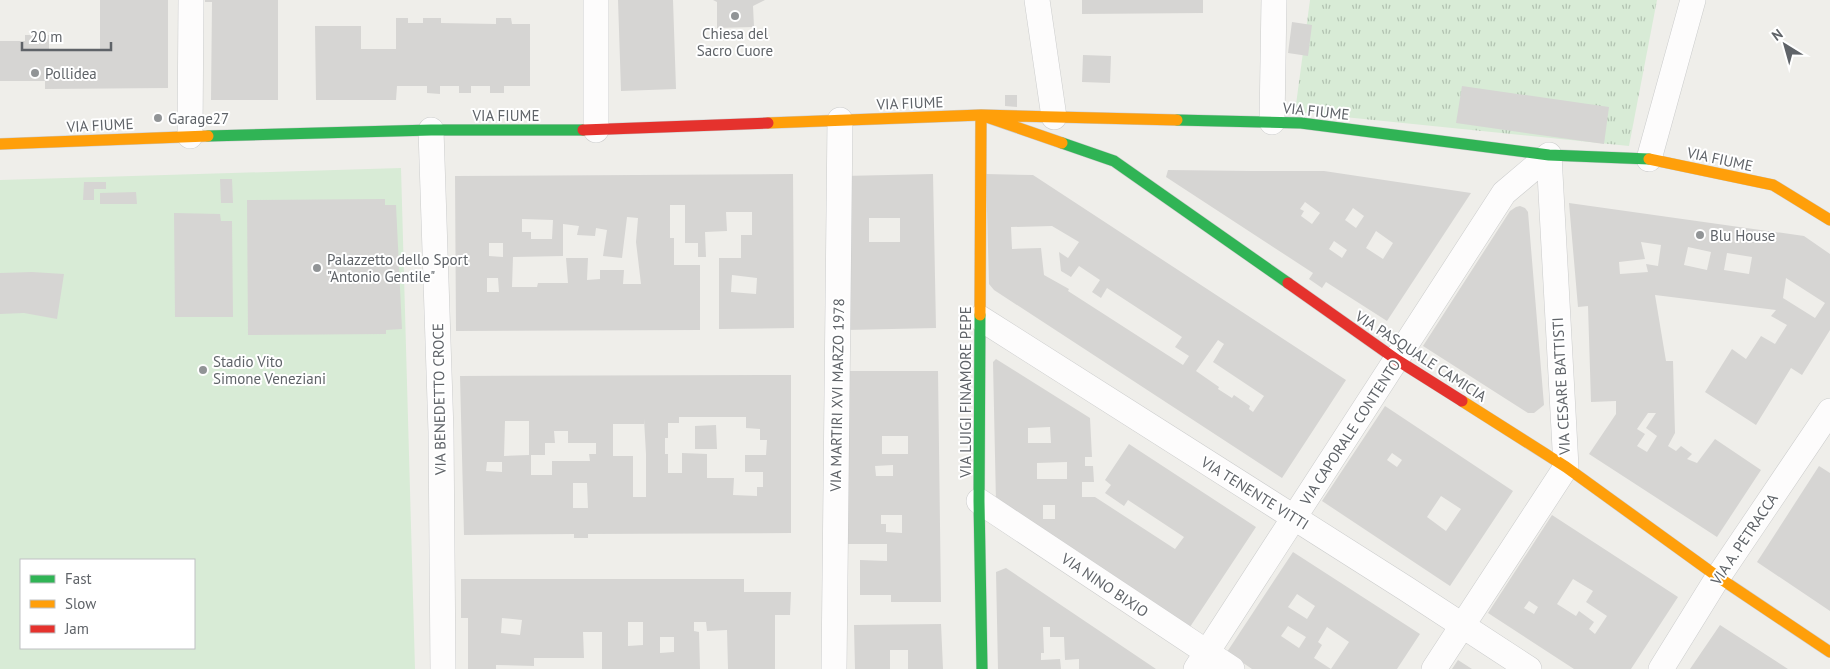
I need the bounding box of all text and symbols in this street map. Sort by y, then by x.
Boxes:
marker: Chiesa del Sacro Cuore [729,10,741,22]
scale bar [22,20,111,52]
north arrow [1760,20,1810,70]
place label: Chiesa del Sacro Cuore [697,24,773,60]
text: N [1768,25,1786,45]
text: 20 m [30,27,63,46]
place label: Pollidea [45,64,97,83]
marker: Pollidea [29,67,41,79]
street label: VIA FIUME [875,92,944,114]
street label: VIA FIUME [1281,98,1350,124]
street label: VIA FIUME [472,106,539,125]
place label: Garage27 [168,109,229,128]
marker: Garage27 [152,112,164,124]
street label: VIA FIUME [65,114,134,136]
street label: VIA FIUME [1684,143,1755,175]
place label: Blu House [1710,226,1775,245]
marker: Blu House [1694,229,1706,241]
place label: Palazzetto dello Sport "Antonio Gentile" [327,250,468,286]
marker: Palazzetto dello Sport "Antonio Gentile" [311,262,323,274]
street label: VIA MARTIRI XVI MARZO 1978 [826,298,848,493]
street label: VIA LUIGI FINAMORE PEPE [956,306,975,479]
street label: VIA PASQUALE CAMICIA [1351,306,1490,406]
street label: VIA CESARE BATTISTI [1548,317,1574,456]
street label: VIA BENEDETTO CROCE [428,323,450,476]
place label: Stadio Vito Simone Veneziani [213,352,326,388]
street label: VIA CAPORALE CONTENTO [1295,355,1404,509]
marker: Stadio Vito Simone Veneziani [197,364,209,376]
street label: VIA TENENTE VITTI [1197,452,1312,534]
street label: VIA A. PETRACCA [1706,489,1782,589]
street label: VIA NINO BIXIO [1057,548,1152,621]
legend [20,559,195,649]
text: Fast [65,569,92,588]
text: Slow [65,594,96,613]
text: Jam [64,619,89,638]

